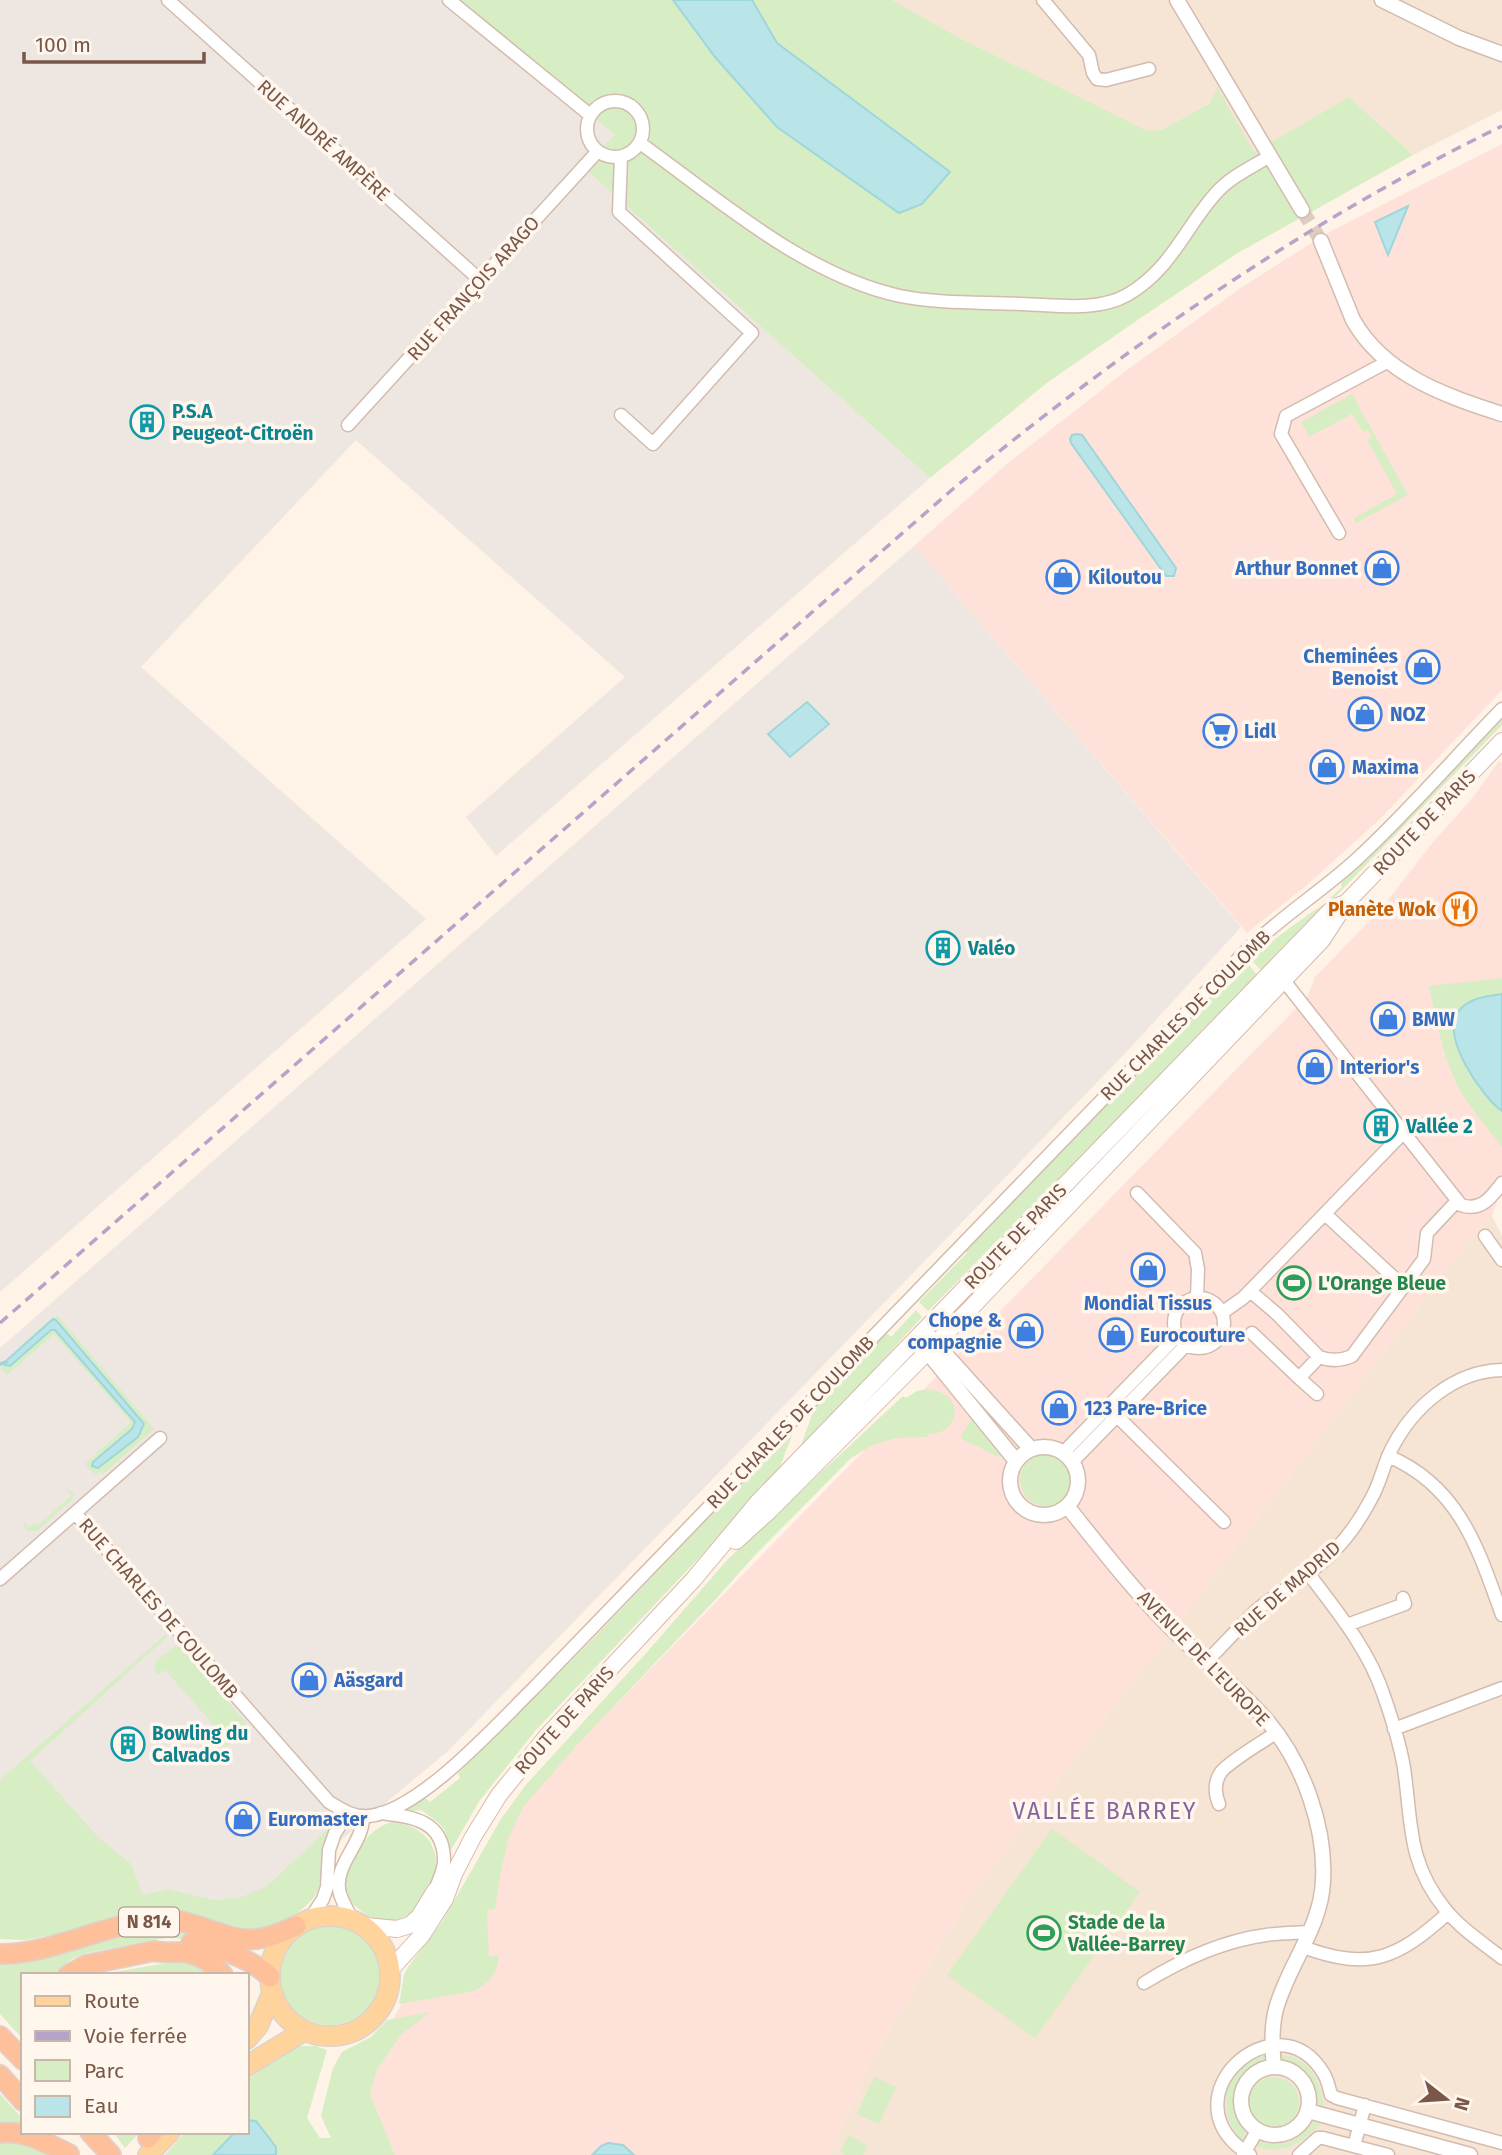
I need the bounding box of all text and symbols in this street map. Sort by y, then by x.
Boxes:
scale bar [24,21,205,65]
text: 100 m [35,32,91,58]
street label: RUE ANDRÉ AMPÈRE [253,75,395,206]
street label: RUE FRANÇOIS ARAGO [402,211,544,365]
place label: P.S.A Peugeot-Citroën [172,400,313,445]
building icon: P.S.A Peugeot-Citroën [128,403,166,441]
shop icon: Arthur Bonnet [1363,549,1401,587]
place label: Arthur Bonnet [1234,557,1359,580]
shop icon: Kiloutou [1044,558,1082,596]
place label: Kiloutou [1088,566,1162,589]
place label: Cheminées Benoist [1303,645,1399,690]
shop icon: Cheminées Benoist [1404,648,1442,686]
shop icon: NOZ [1346,695,1384,733]
place label: NOZ [1390,703,1426,726]
supermarket icon: Lidl [1201,712,1239,750]
place label: Lidl [1244,720,1277,743]
shop icon: Maxima [1308,748,1346,786]
place label: Maxima [1352,756,1419,779]
street label: ROUTE DE PARIS [1368,765,1480,880]
restaurant icon: Planète Wok [1441,890,1479,928]
place label: Planète Wok [1328,898,1437,921]
street label: RUE CHARLES DE COULOMB [1095,925,1275,1105]
building icon: Valéo [924,929,962,967]
place label: Valéo [967,937,1015,960]
shop icon: BMW [1369,1000,1407,1038]
place label: BMW [1412,1008,1455,1031]
shop icon: Interior's [1296,1048,1334,1086]
place label: Interior's [1340,1056,1419,1079]
building icon: Vallée 2 [1362,1107,1400,1145]
place label: Vallée 2 [1405,1115,1473,1138]
street label: ROUTE DE PARIS [959,1179,1071,1294]
shop icon: Mondial Tissus [1129,1251,1167,1289]
sports icon: L'Orange Bleue [1275,1264,1313,1302]
place label: L'Orange Bleue [1318,1272,1446,1295]
place label: Mondial Tissus [1084,1292,1212,1315]
place label: Chope & compagnie [907,1309,1003,1354]
shop icon: Chope & compagnie [1007,1312,1045,1350]
shop icon: Eurocouture [1097,1316,1135,1354]
place label: Eurocouture [1140,1324,1245,1347]
street label: RUE CHARLES DE COULOMB [702,1331,879,1514]
shop icon: 123 Pare-Brice [1040,1389,1078,1427]
place label: 123 Pare-Brice [1084,1397,1207,1420]
street label: RUE CHARLES DE COULOMB [74,1514,243,1703]
street label: RUE DE MADRID [1229,1536,1345,1641]
street label: AVENUE DE L'EUROPE [1133,1586,1274,1731]
shop icon: Aäsgard [290,1661,328,1699]
street label: ROUTE DE PARIS [510,1661,619,1779]
place label: Aäsgard [333,1669,404,1692]
place label: Bowling du Calvados [152,1722,248,1767]
building icon: Bowling du Calvados [109,1725,147,1763]
district label: VALLÉE BARREY [1013,1796,1197,1825]
shop icon: Euromaster [224,1800,262,1838]
place label: Euromaster [268,1808,368,1831]
road number: N 814 [119,1908,179,1936]
place label: Stade de la Vallée-Barrey [1067,1911,1185,1956]
sports icon: Stade de la Vallée-Barrey [1025,1914,1063,1952]
legend [21,1973,248,2134]
text: Route [84,1988,140,2014]
text: Voie ferrée [84,2023,187,2049]
text: Parc [84,2058,124,2084]
north arrow [1411,2064,1481,2134]
text: Eau [84,2093,119,2119]
text: N [1449,2094,1475,2113]

